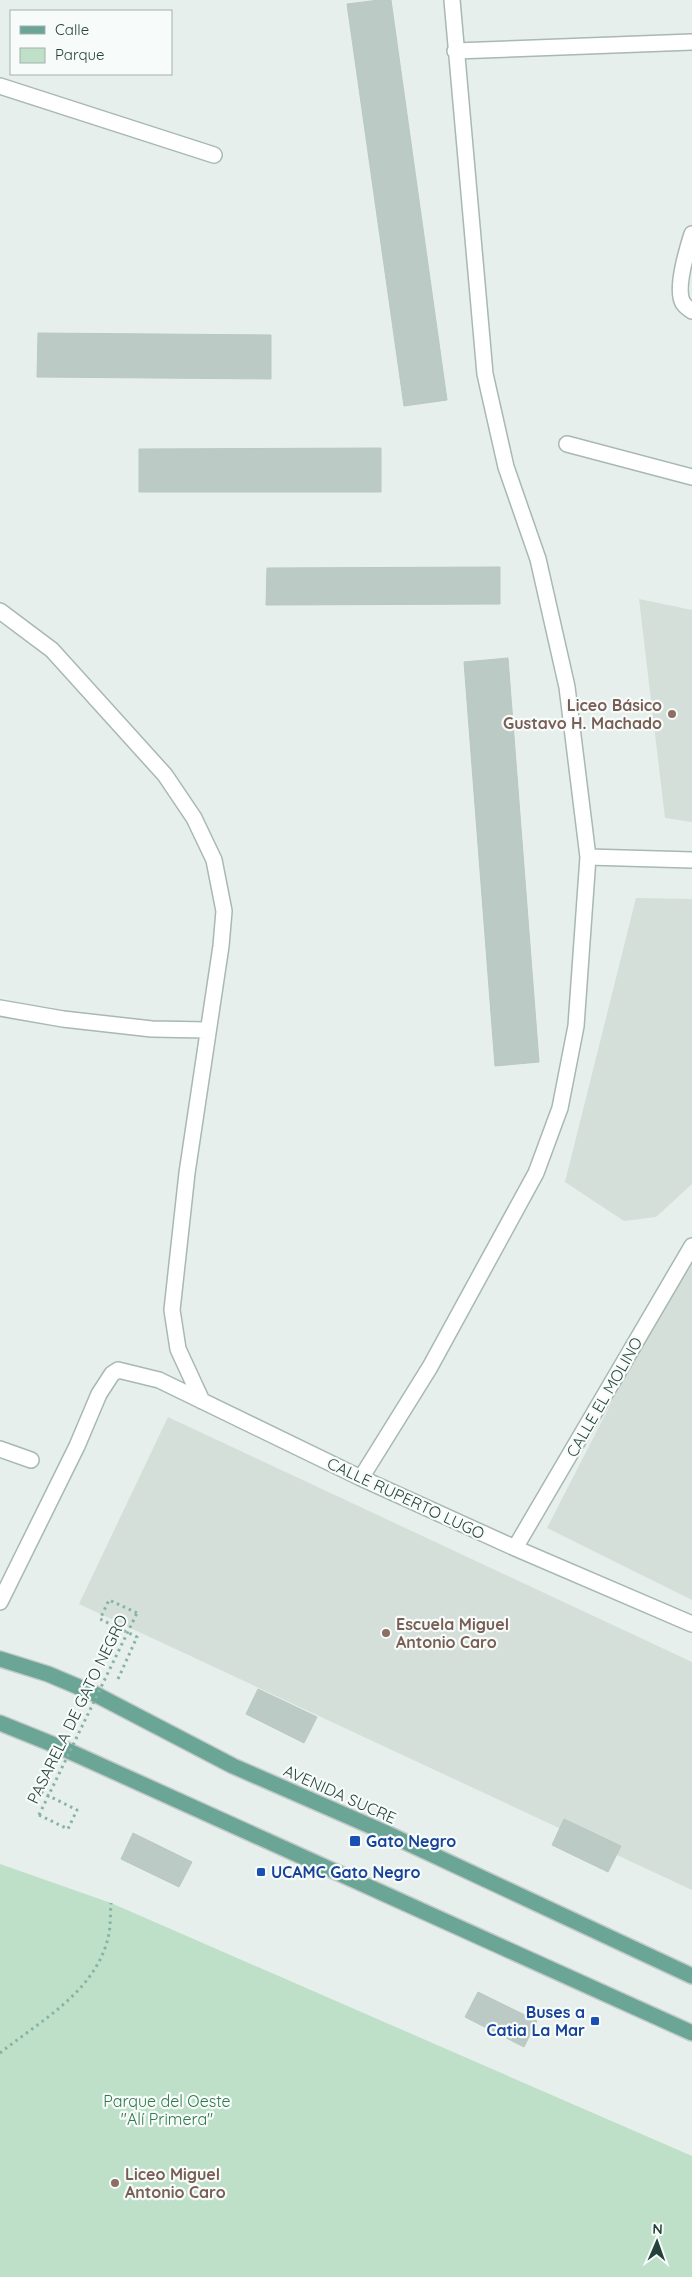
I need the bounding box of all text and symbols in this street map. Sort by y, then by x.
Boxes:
legend [10,10,172,75]
text: Calle [55,20,89,39]
text: Parque [55,45,105,64]
place label: Liceo Básico Gustavo H. Machado [503,695,662,733]
marker: Liceo Básico Gustavo H. Machado [666,708,678,720]
street label: CALLE EL MOLINO [562,1333,646,1461]
street label: CALLE RUPERTO LUGO [324,1453,488,1543]
street label: PASARELA DE GATO NEGRO [22,1611,132,1807]
place label: Escuela Miguel Antonio Caro [396,1614,509,1652]
marker: Escuela Miguel Antonio Caro [380,1627,392,1639]
street label: AVENIDA SUCRE [281,1760,399,1828]
place label: Gato Negro [366,1831,456,1851]
marker: Gato Negro [348,1834,362,1848]
place label: UCAMC Gato Negro [271,1862,420,1882]
marker: UCAMC Gato Negro [255,1866,267,1878]
place label: Buses a Catia La Mar [486,2002,585,2040]
marker: Buses a Catia La Mar [589,2015,601,2027]
park label: Parque del Oeste "Alí Primera" [103,2091,231,2129]
place label: Liceo Miguel Antonio Caro [125,2164,226,2202]
marker: Liceo Miguel Antonio Caro [109,2177,121,2189]
north arrow [632,2217,682,2267]
text: N [652,2220,663,2238]

